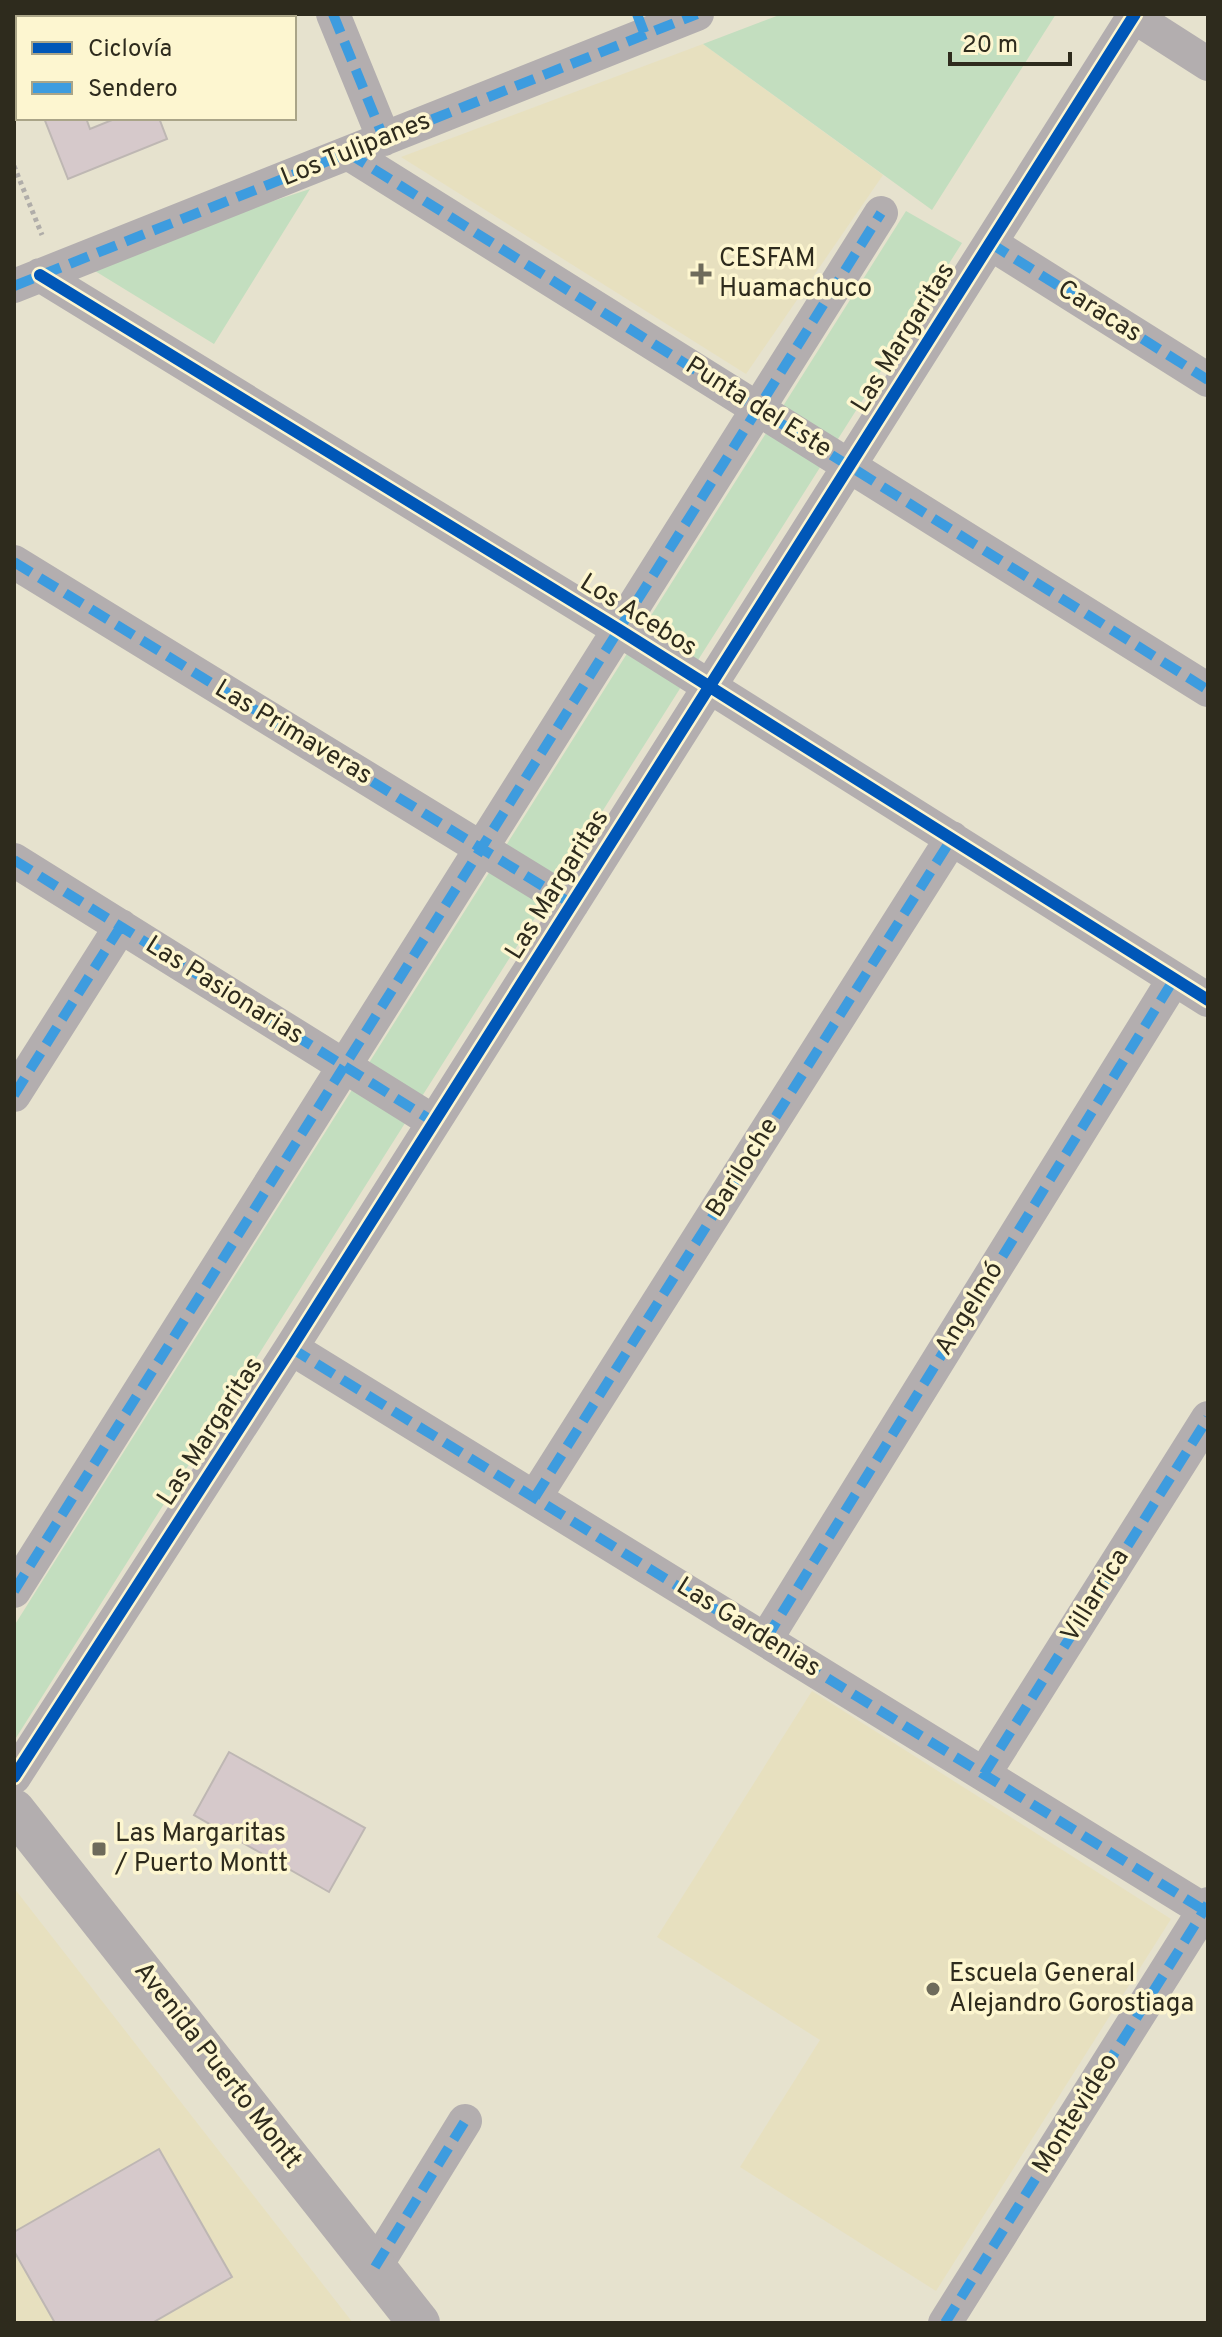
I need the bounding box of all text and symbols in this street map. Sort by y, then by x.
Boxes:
legend [16,16,296,120]
scale bar [950,16,1070,66]
text: 20 m [962,31,1018,61]
text: Ciclovía [88,35,172,65]
text: Sendero [88,75,178,105]
street label: Los Tulipanes [276,105,436,195]
place label: CESFAM Huamachuco [719,243,872,306]
street label: Las Margaritas [845,257,963,419]
marker: CESFAM Huamachuco [690,263,712,285]
street label: Caracas [1051,273,1147,351]
street label: Punta del Este [679,350,837,466]
street label: Los Acebos [573,567,703,665]
street label: Las Primaveras [208,673,378,793]
street label: Las Margaritas [499,804,617,966]
street label: Las Pasionarias [139,929,309,1053]
street label: Bariloche [699,1112,787,1224]
street label: Angelmó [928,1256,1012,1362]
street label: Las Margaritas [151,1351,271,1513]
street label: Villarrica [1054,1543,1138,1649]
street label: Las Gardenias [670,1571,826,1685]
place label: Las Margaritas / Puerto Montt [114,1818,288,1881]
marker: Las Margaritas / Puerto Montt [90,1840,108,1858]
street label: Avenida Puerto Montt [126,1956,308,2176]
place label: Escuela General Alejandro Gorostiaga [949,1958,1194,2021]
marker: Escuela General Alejandro Gorostiaga [924,1980,942,1998]
street label: Montevideo [1026,2048,1126,2180]

